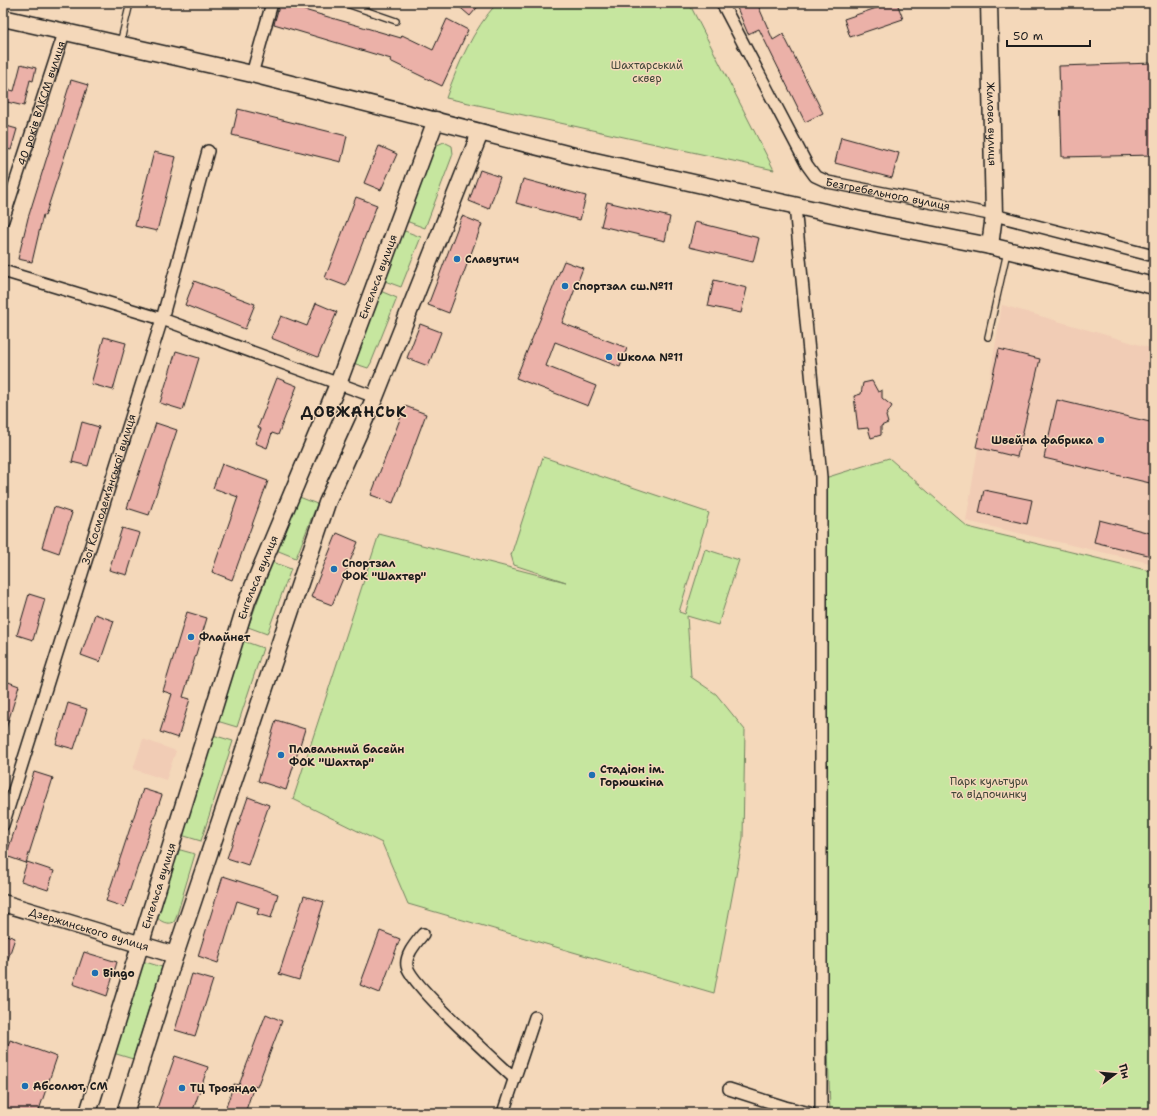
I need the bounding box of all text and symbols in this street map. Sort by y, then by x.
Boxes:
scale bar [1007,22,1090,48]
text: 50 m [1013,28,1043,44]
street label: 40 років ВЛКСМ вулиця [14,39,68,167]
park label: Шахтарський сквер [611,58,683,86]
street label: Жилова вулиця [983,82,1000,166]
street label: Безгребельного вулиця [824,174,951,214]
street label: Енгельса вулиця [355,232,400,321]
place label: Славутич [465,252,519,267]
marker: Славутич [452,254,462,264]
place label: Спортзал сш.№11 [573,279,673,294]
marker: Спортзал сш.№11 [560,281,570,291]
place label: Школа №11 [617,350,683,365]
marker: Школа №11 [604,352,614,362]
district label: ДОВЖАНСЬК [301,402,407,422]
street label: Зої Космодем’янської вулиця [78,412,139,566]
place label: Швейна фабрика [991,433,1093,448]
marker: Швейна фабрика [1096,435,1106,445]
street label: Енгельса вулиця [234,533,281,621]
place label: Спортзал ФОК "Шахтер" [342,556,426,584]
marker: Спортзал ФОК "Шахтер" [329,564,339,574]
place label: Флайнет [199,630,251,645]
marker: Флайнет [186,632,196,642]
place label: Плавальний басейн ФОК "Шахтар" [289,742,404,770]
marker: Плавальний басейн ФОК "Шахтар" [276,750,286,760]
place label: Стадіон ім. Горюшкіна [600,762,665,790]
marker: Стадіон ім. Горюшкіна [587,770,597,780]
park label: Парк культури та відпочинку [950,774,1028,802]
street label: Енгельса вулиця [138,841,179,931]
street label: Дзержинського вулиця [28,904,151,954]
place label: Bingo [103,966,135,981]
marker: Bingo [90,968,100,978]
north arrow [1095,1054,1135,1094]
text: Пн [1115,1062,1133,1080]
place label: Абсолют, СМ [33,1079,108,1094]
marker: Абсолют, СМ [20,1081,30,1091]
place label: ТЦ Троянда [190,1081,257,1096]
marker: ТЦ Троянда [177,1083,187,1093]

